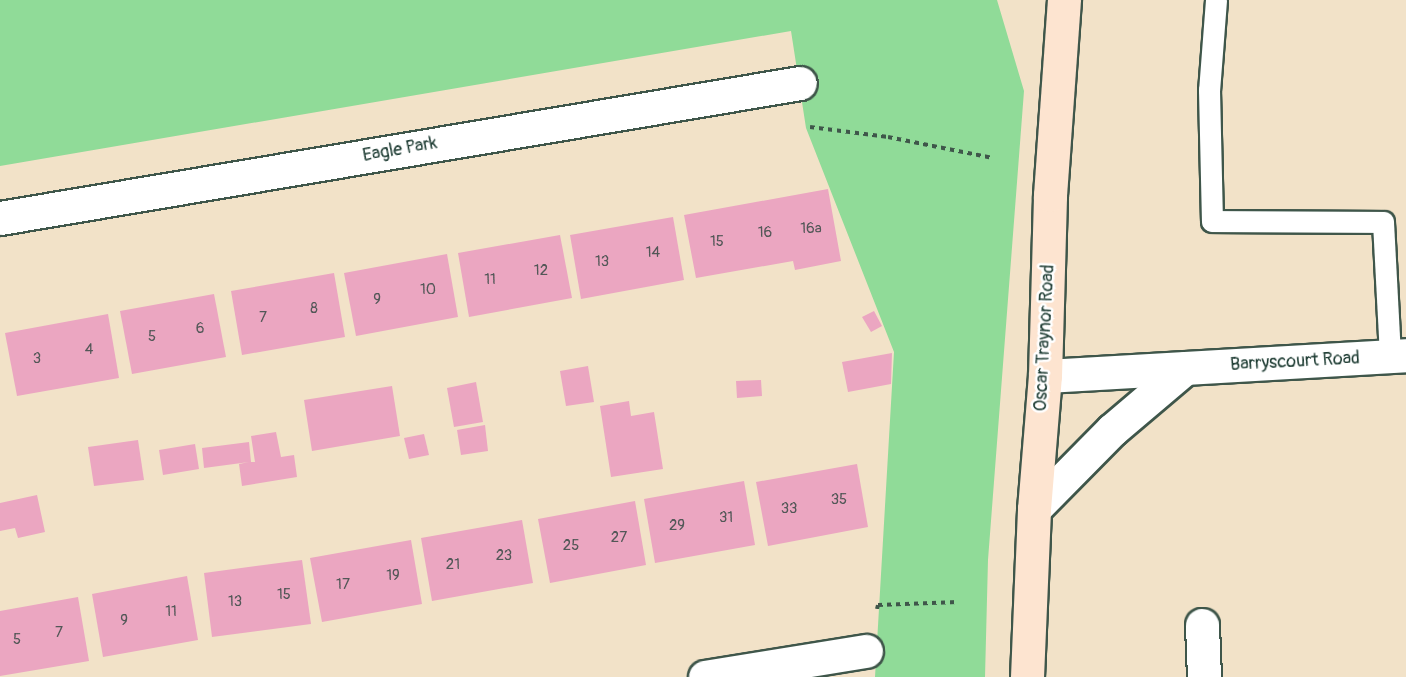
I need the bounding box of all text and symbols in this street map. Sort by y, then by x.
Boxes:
street label: Eagle Park [361,133,439,167]
house number: 16a [800,220,822,238]
house number: 16 [758,224,772,242]
house number: 15 [710,233,724,251]
house number: 14 [646,244,660,262]
house number: 13 [595,253,609,271]
house number: 12 [534,262,548,280]
street label: Oscar Traynor Road [1030,264,1060,412]
house number: 11 [484,271,496,289]
house number: 10 [420,281,436,299]
house number: 9 [373,291,381,309]
house number: 8 [310,300,318,318]
house number: 7 [259,309,267,327]
house number: 6 [196,320,204,338]
house number: 5 [148,328,156,346]
house number: 4 [85,341,93,359]
street label: Barryscourt Road [1230,348,1360,376]
house number: 3 [33,350,41,368]
house number: 35 [831,491,847,509]
house number: 33 [781,500,797,518]
house number: 31 [719,509,733,527]
house number: 29 [669,517,685,535]
house number: 27 [611,529,627,547]
house number: 25 [563,537,579,555]
house number: 23 [496,547,512,565]
house number: 21 [446,556,460,574]
house number: 19 [386,567,400,585]
house number: 17 [336,576,350,594]
house number: 15 [277,586,291,604]
house number: 13 [228,593,242,611]
house number: 11 [165,603,177,621]
house number: 9 [120,612,128,630]
house number: 7 [55,624,63,642]
house number: 5 [13,631,21,649]

